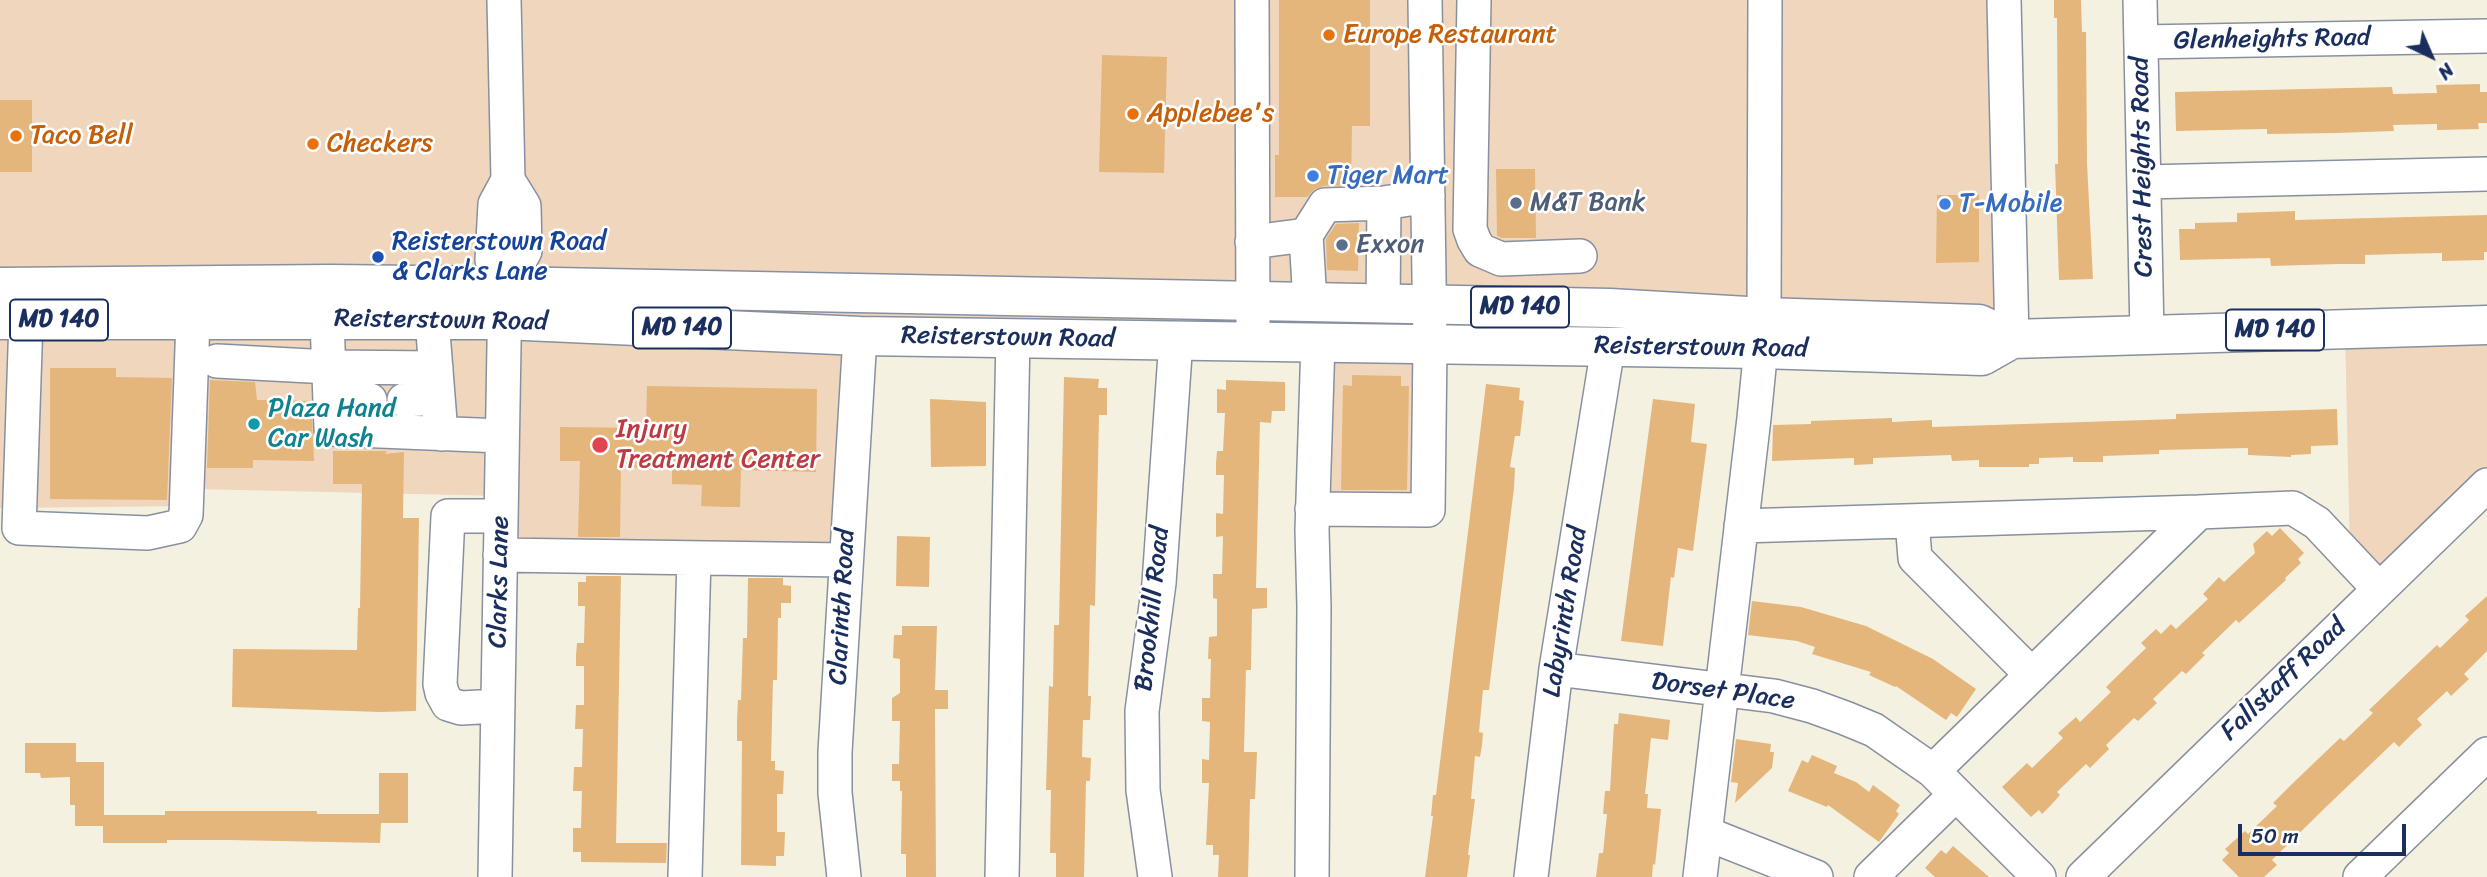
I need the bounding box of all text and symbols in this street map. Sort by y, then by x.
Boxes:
place label: Europe Restaurant [1343,19,1557,51]
north arrow [2396,21,2466,91]
street label: Glenheights Road [2173,23,2371,57]
marker: Europe Restaurant [1321,27,1337,43]
text: N [2430,55,2462,88]
street label: Crest Heights Road [2125,57,2161,277]
place label: Applebee's [1147,98,1274,130]
marker: Applebee's [1125,106,1141,122]
place label: Taco Bell [30,120,133,152]
marker: Taco Bell [8,128,24,144]
place label: Checkers [327,128,433,160]
marker: Checkers [305,136,321,152]
place label: Tiger Mart [1327,160,1449,192]
marker: Tiger Mart [1305,168,1321,184]
place label: M&T Bank [1530,187,1646,219]
place label: T-Mobile [1959,188,2062,220]
marker: M&T Bank [1508,195,1524,211]
marker: T-Mobile [1937,196,1953,212]
place label: Reisterstown Road & Clarks Lane [392,226,606,288]
place label: Exxon [1356,229,1424,261]
marker: Exxon [1334,237,1350,253]
marker: Reisterstown Road & Clarks Lane [370,249,386,265]
road number: MD 140 [1471,286,1569,328]
road number: MD 140 [10,300,108,340]
street label: Reisterstown Road [334,304,548,338]
road number: MD 140 [633,307,731,348]
road number: MD 140 [2226,310,2324,351]
street label: Reisterstown Road [901,321,1115,355]
street label: Reisterstown Road [1594,331,1808,365]
place label: Plaza Hand Car Wash [268,393,396,454]
place label: Injury Treatment Center [616,414,820,476]
marker: Plaza Hand Car Wash [246,416,262,432]
marker: Injury Treatment Center [590,435,610,455]
street label: Clarks Lane [483,516,517,648]
street label: Brookhill Road [1129,525,1177,693]
street label: Labyrinth Road [1537,525,1595,699]
street label: Clarinth Road [823,528,863,686]
street label: Fallstaff Road [2215,612,2353,748]
street label: Dorset Place [1649,666,1797,718]
scale bar [2242,810,2410,854]
text: 50 m [2251,817,2299,855]

